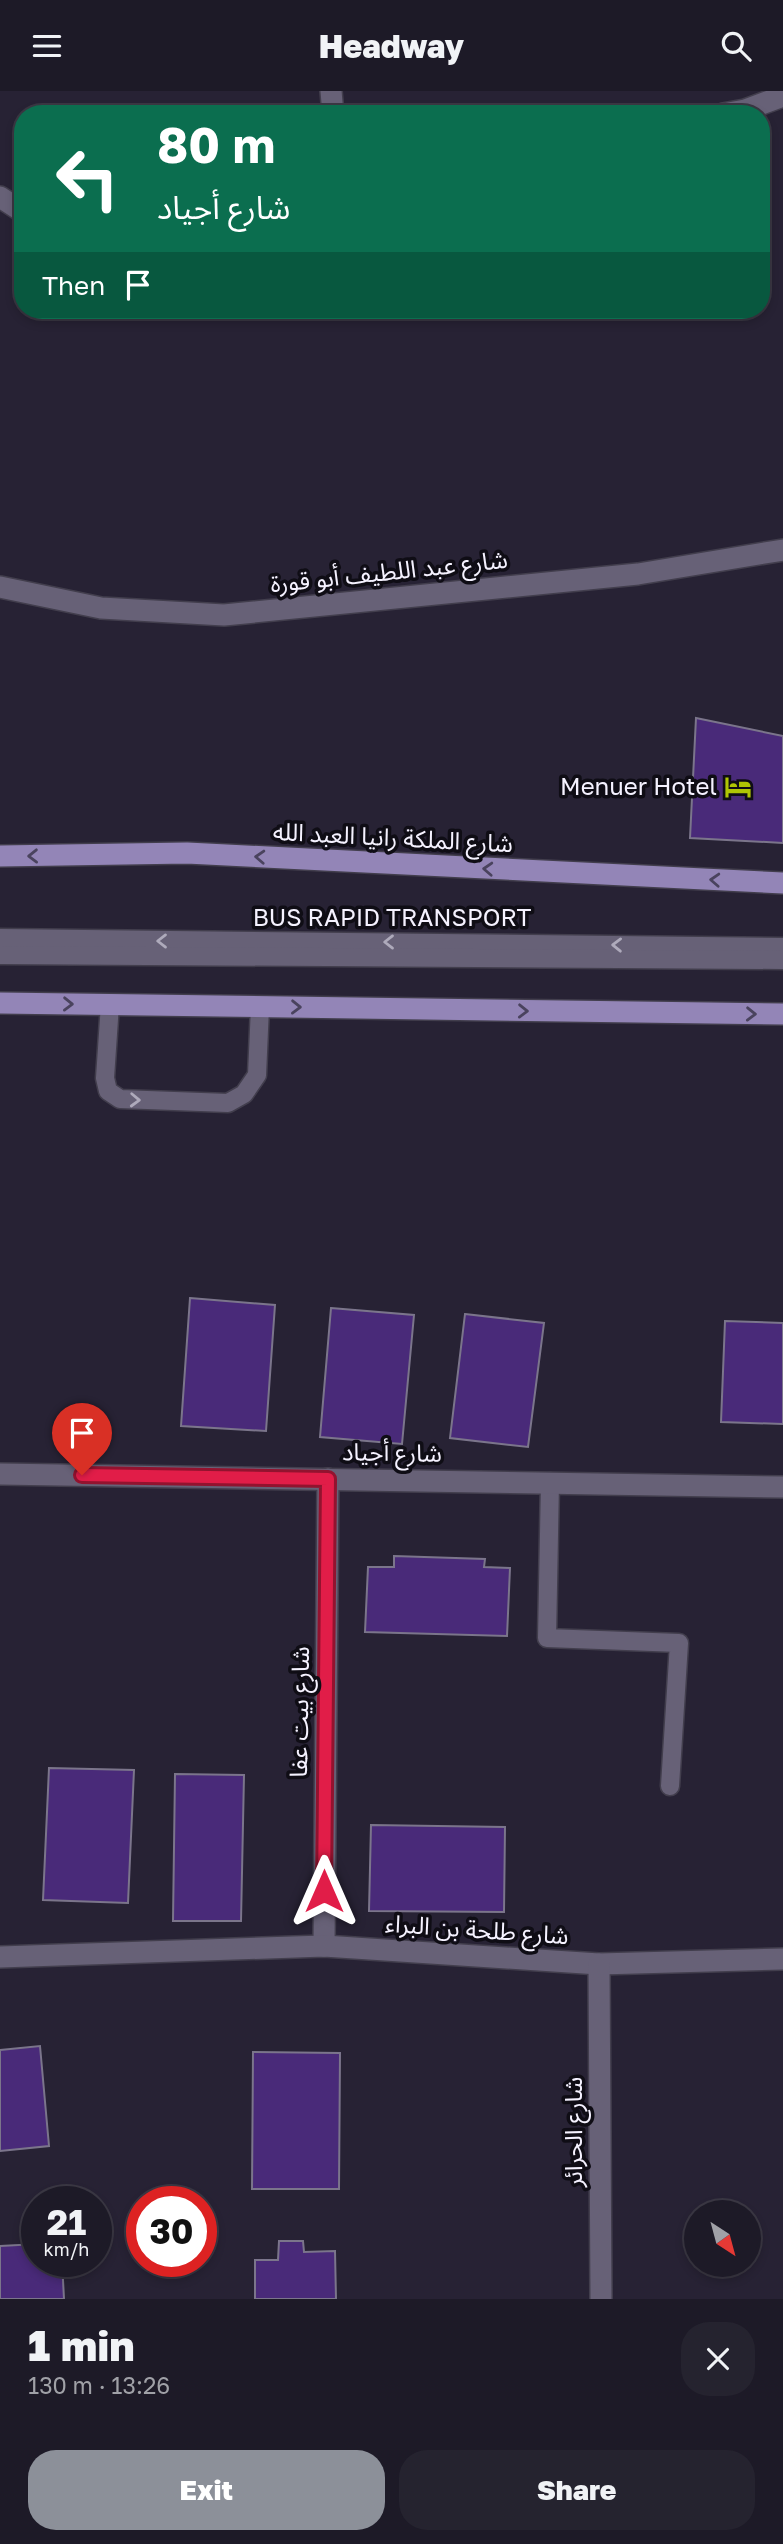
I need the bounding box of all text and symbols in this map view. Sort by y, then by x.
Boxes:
icon: menu [28,27,66,65]
text: Headway [319,27,464,65]
icon: search [717,27,755,65]
text: 80 m [157,115,275,174]
icon: left [42,133,133,224]
text: شارع أجياد [157,188,290,226]
icon: arrive [119,266,157,304]
text: Then [42,270,105,301]
street label: شارع عبد اللطيف أبو قورة [269,544,509,601]
place label: Menuer Hotel [560,771,717,800]
hotel icon: Menuer Hotel [723,772,753,802]
street label: شارع الملكة رانيا العبد الله [272,816,514,861]
one-way arrow [27,848,38,864]
one-way arrow [255,850,266,865]
one-way arrow [482,861,493,876]
one-way arrow [709,873,720,888]
street label: BUS RAPID TRANSPORT [253,902,531,931]
one-way arrow [156,933,167,948]
one-way arrow [384,934,394,950]
one-way arrow [611,937,622,952]
one-way arrow [63,996,74,1012]
one-way arrow [290,1000,301,1015]
one-way arrow [518,1003,529,1019]
one-way arrow [746,1006,756,1022]
one-way arrow [130,1092,141,1107]
pin [52,1403,112,1475]
icon: arrive [63,1414,101,1452]
street label: شارع أجياد [342,1436,442,1471]
street label: شارع بيت عفا [283,1646,318,1778]
position arrow [287,1854,361,1928]
street label: شارع طلحة بن البراء [384,1908,570,1953]
street label: شارع الحرائر [558,2077,591,2188]
speed limit sign: 30 [126,2186,217,2277]
north arrow [684,2200,761,2277]
map controls [684,2200,761,2277]
text: 21 [47,2201,86,2243]
text: km/h [44,2238,89,2260]
text: 1 min [28,2320,135,2370]
button: close [681,2322,755,2396]
text: 130 m · 13:26 [28,2371,170,2399]
button: Exit [28,2450,385,2530]
button: Share [399,2450,755,2530]

